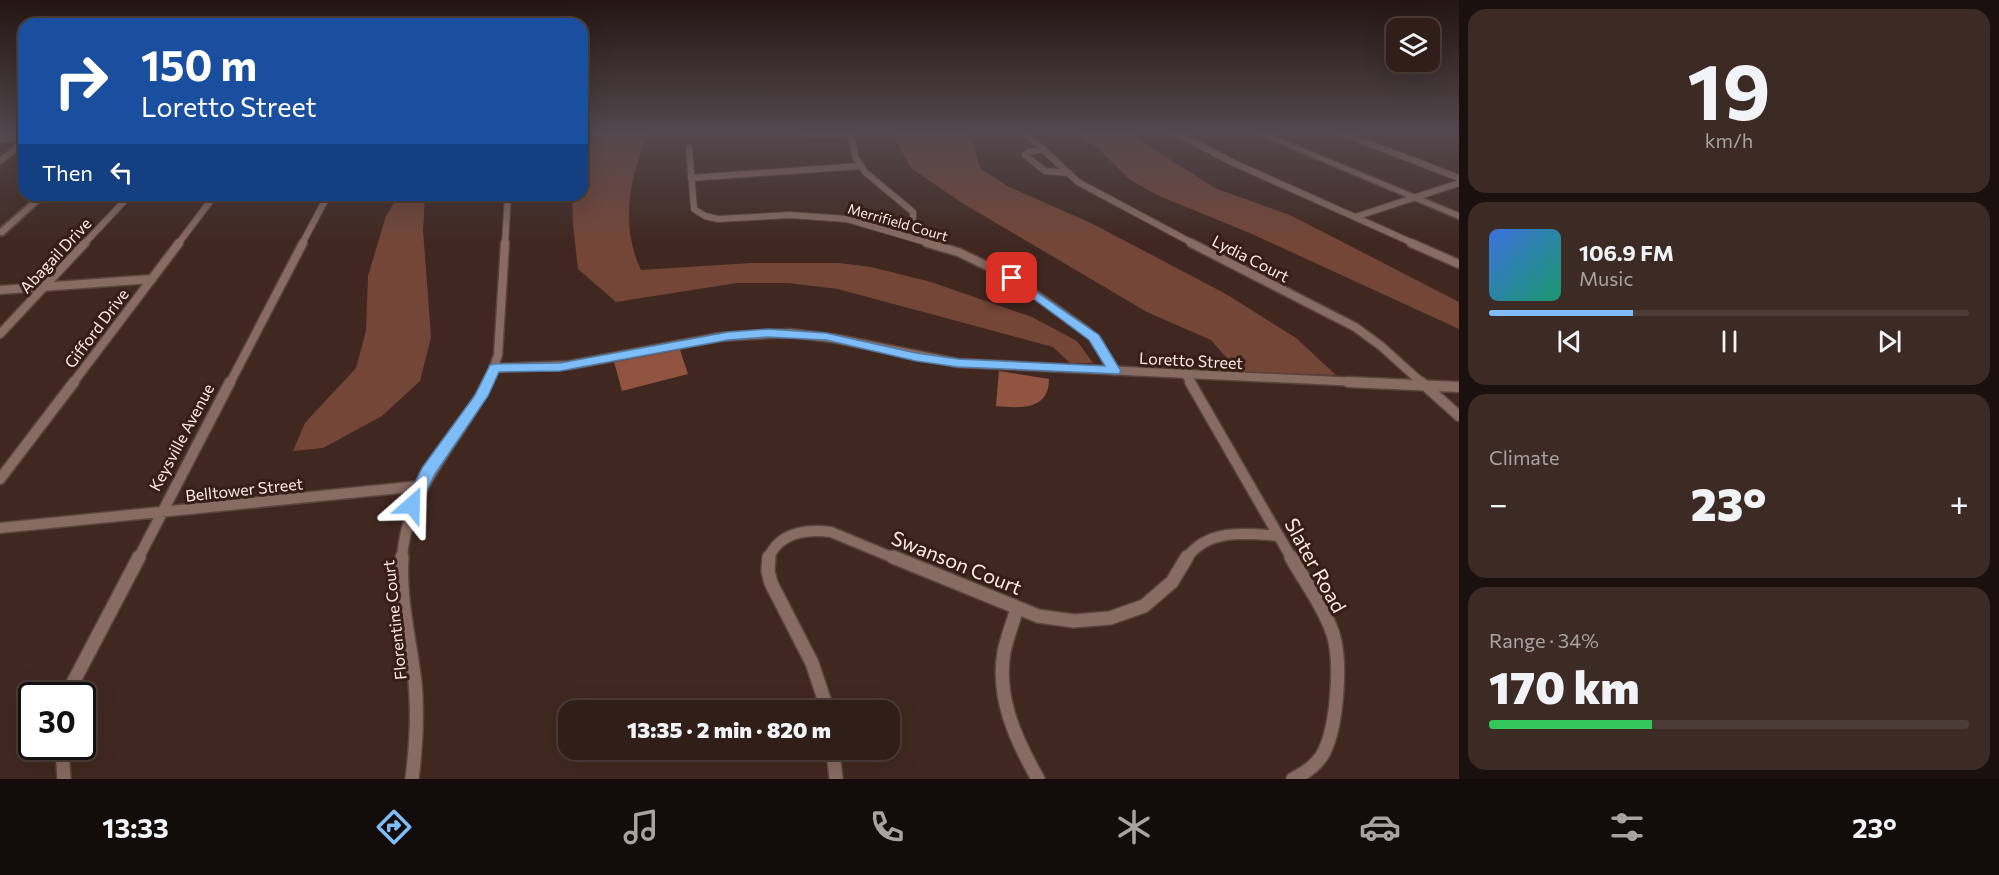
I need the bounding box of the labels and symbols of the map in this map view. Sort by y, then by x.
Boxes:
street label: Merrifield Court [846,200,950,245]
street label: Abagail Drive [15,214,95,296]
street label: Lydia Court [1209,230,1293,286]
pin [986,252,1037,303]
street label: Gifford Drive [60,285,132,371]
street label: Loretto Street [1139,348,1244,372]
street label: Keysville Avenue [145,380,217,494]
street label: Belltower Street [184,473,304,505]
position arrow [380,473,444,537]
street label: Slater Road [1280,514,1352,616]
street label: Swanson Court [888,525,1026,599]
street label: Florentine Court [378,559,410,681]
speed limit sign: 30 [18,682,96,760]

